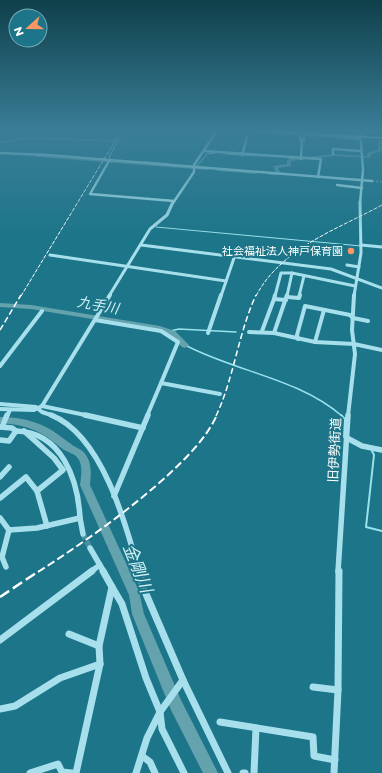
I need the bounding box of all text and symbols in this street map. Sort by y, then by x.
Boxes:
north arrow [8,8,48,48]
text: N [11,25,27,38]
place label: 社会福祉法人神戸保育園 [222,244,343,258]
marker: 社会福祉法人神戸保育園 [346,246,356,256]
water label: 九手川 [76,292,122,318]
street label: 旧伊勢街道 [324,417,344,483]
water label: 金剛川 [119,541,158,597]

